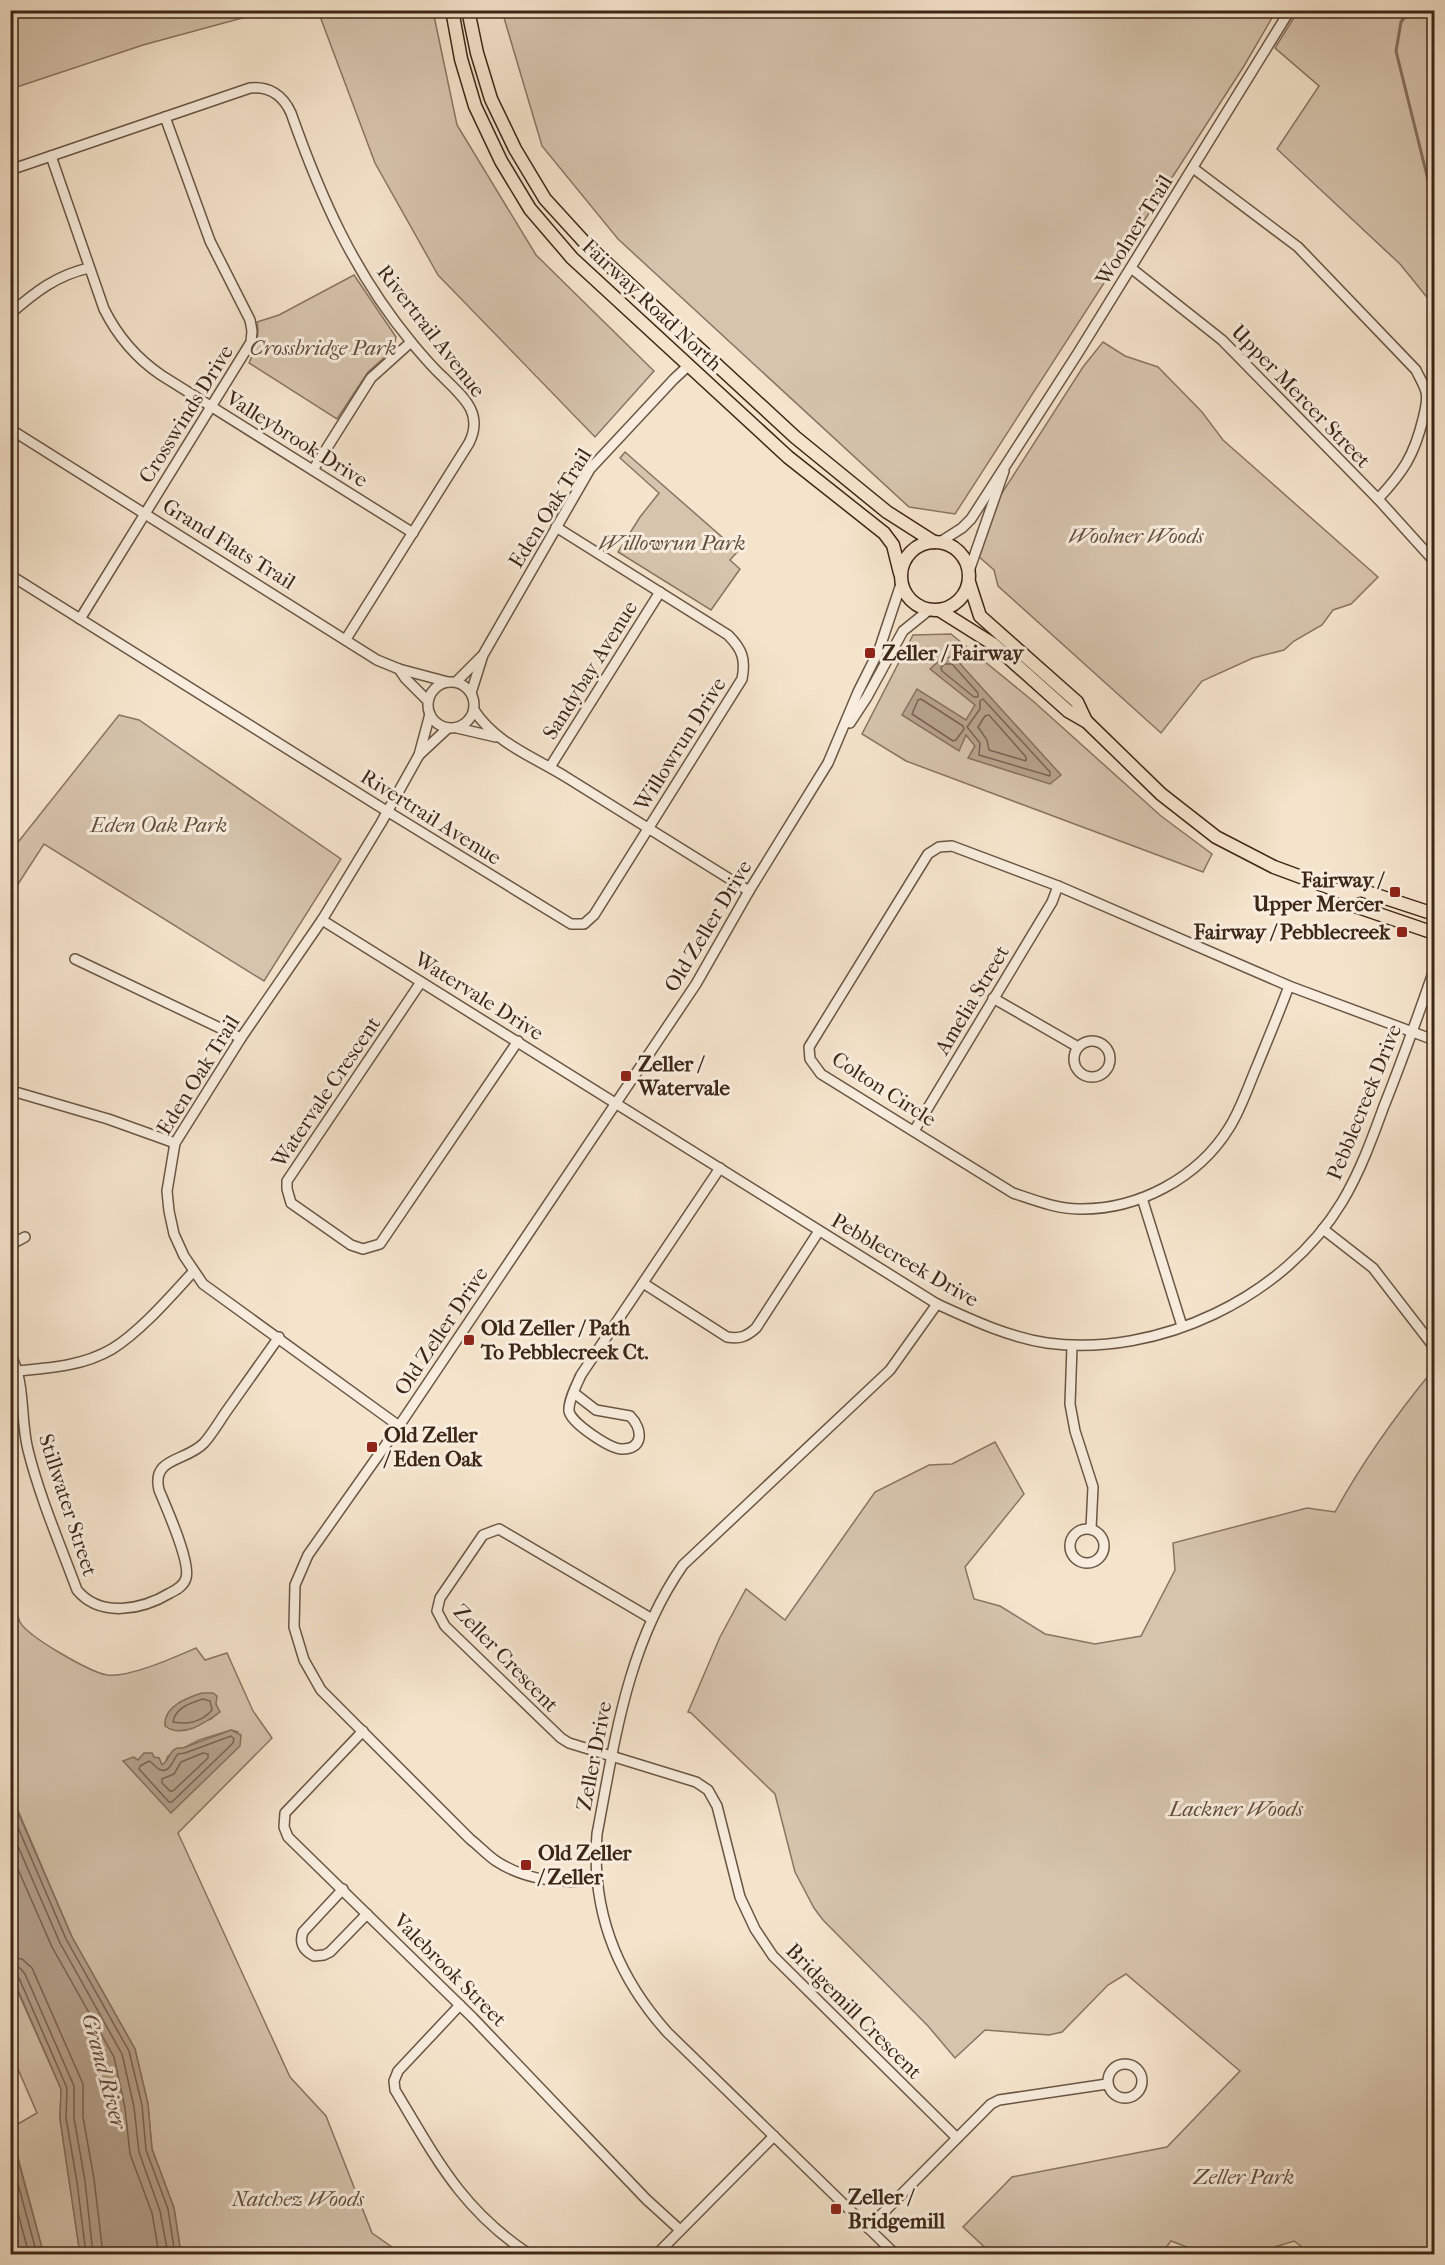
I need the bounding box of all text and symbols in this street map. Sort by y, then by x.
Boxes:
street label: Woolner Trail [1090,170,1178,290]
street label: Fairway Road North [577,234,727,376]
street label: Rivertrail Avenue [372,260,490,402]
street label: Upper Mercer Street [1226,319,1376,473]
park label: Crossbridge Park [250,336,396,360]
street label: Crosswinds Drive [134,341,238,487]
street label: Valleybrook Drive [221,385,372,492]
street label: Eden Oak Trail [504,444,596,572]
street label: Grand Flats Trail [158,494,300,594]
park label: Woolner Woods [1068,524,1204,548]
park label: Willowrun Park [599,531,745,555]
street label: Sandybay Avenue [538,596,642,744]
place label: Zeller / Fairway [882,641,1025,665]
marker: Zeller / Fairway [863,646,877,660]
street label: Willowrun Drive [629,673,731,816]
street label: Rivertrail Avenue [356,764,506,870]
park label: Eden Oak Park [89,813,227,837]
street label: Old Zeller Drive [659,856,757,996]
place label: Fairway / Upper Mercer [1252,868,1386,916]
marker: Fairway / Upper Mercer [1388,885,1402,899]
place label: Fairway / Pebblecreek [1193,920,1391,944]
marker: Fairway / Pebblecreek [1395,925,1409,939]
street label: Amelia Street [930,941,1014,1060]
street label: Watervale Drive [409,946,548,1045]
street label: Eden Oak Trail [152,1011,244,1139]
street label: Watervale Crescent [266,1012,386,1173]
street label: Pebblecreek Drive [1322,1021,1406,1183]
street label: Colton Circle [827,1046,941,1132]
place label: Zeller / Watervale [637,1052,730,1100]
marker: Zeller / Watervale [619,1069,633,1083]
street label: Pebblecreek Drive [827,1208,983,1312]
street label: Old Zeller Drive [389,1262,493,1400]
place label: Old Zeller / Path To Pebblecreek Ct. [480,1316,648,1364]
marker: Old Zeller / Path To Pebblecreek Ct. [462,1333,476,1347]
place label: Old Zeller / Eden Oak [383,1423,483,1471]
street label: Stillwater Street [34,1431,102,1579]
marker: Old Zeller / Eden Oak [365,1440,379,1454]
street label: Zeller Crescent [449,1599,564,1717]
street label: Zeller Drive [572,1699,616,1813]
park label: Lackner Woods [1167,1797,1303,1821]
place label: Old Zeller / Zeller [537,1841,633,1889]
marker: Old Zeller / Zeller [519,1858,533,1872]
street label: Valebrook Street [388,1908,512,2032]
street label: Bridgemill Crescent [781,1938,927,2084]
water label: Grand River [76,2010,132,2134]
park label: Zeller Park [1192,2165,1294,2189]
place label: Zeller / Bridgemill [848,2185,945,2233]
park label: Natchez Woods [231,2187,365,2211]
marker: Zeller / Bridgemill [829,2202,843,2216]

